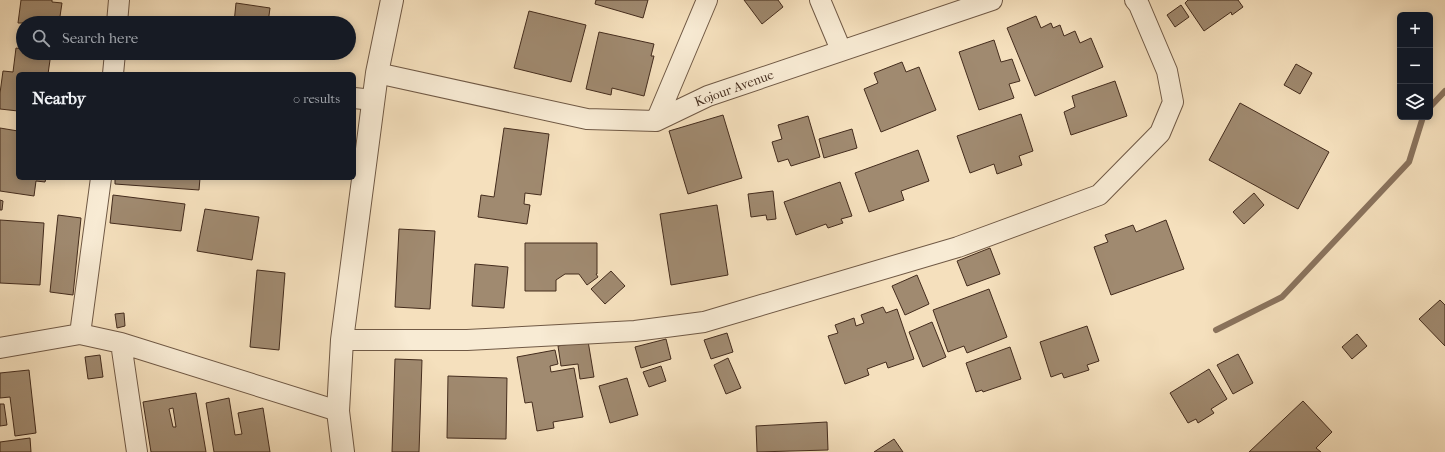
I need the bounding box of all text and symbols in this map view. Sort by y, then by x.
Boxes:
map controls [1397,12,1433,120]
button: + [1397,12,1433,48]
search box [16,16,356,60]
icon: search [30,27,52,49]
text: Search here [62,29,138,47]
button: − [1397,48,1433,84]
street label: Kojour Avenue [692,67,776,109]
button: layers [1397,84,1433,120]
text: Nearby [32,88,86,108]
text: 0 results [293,91,340,106]

